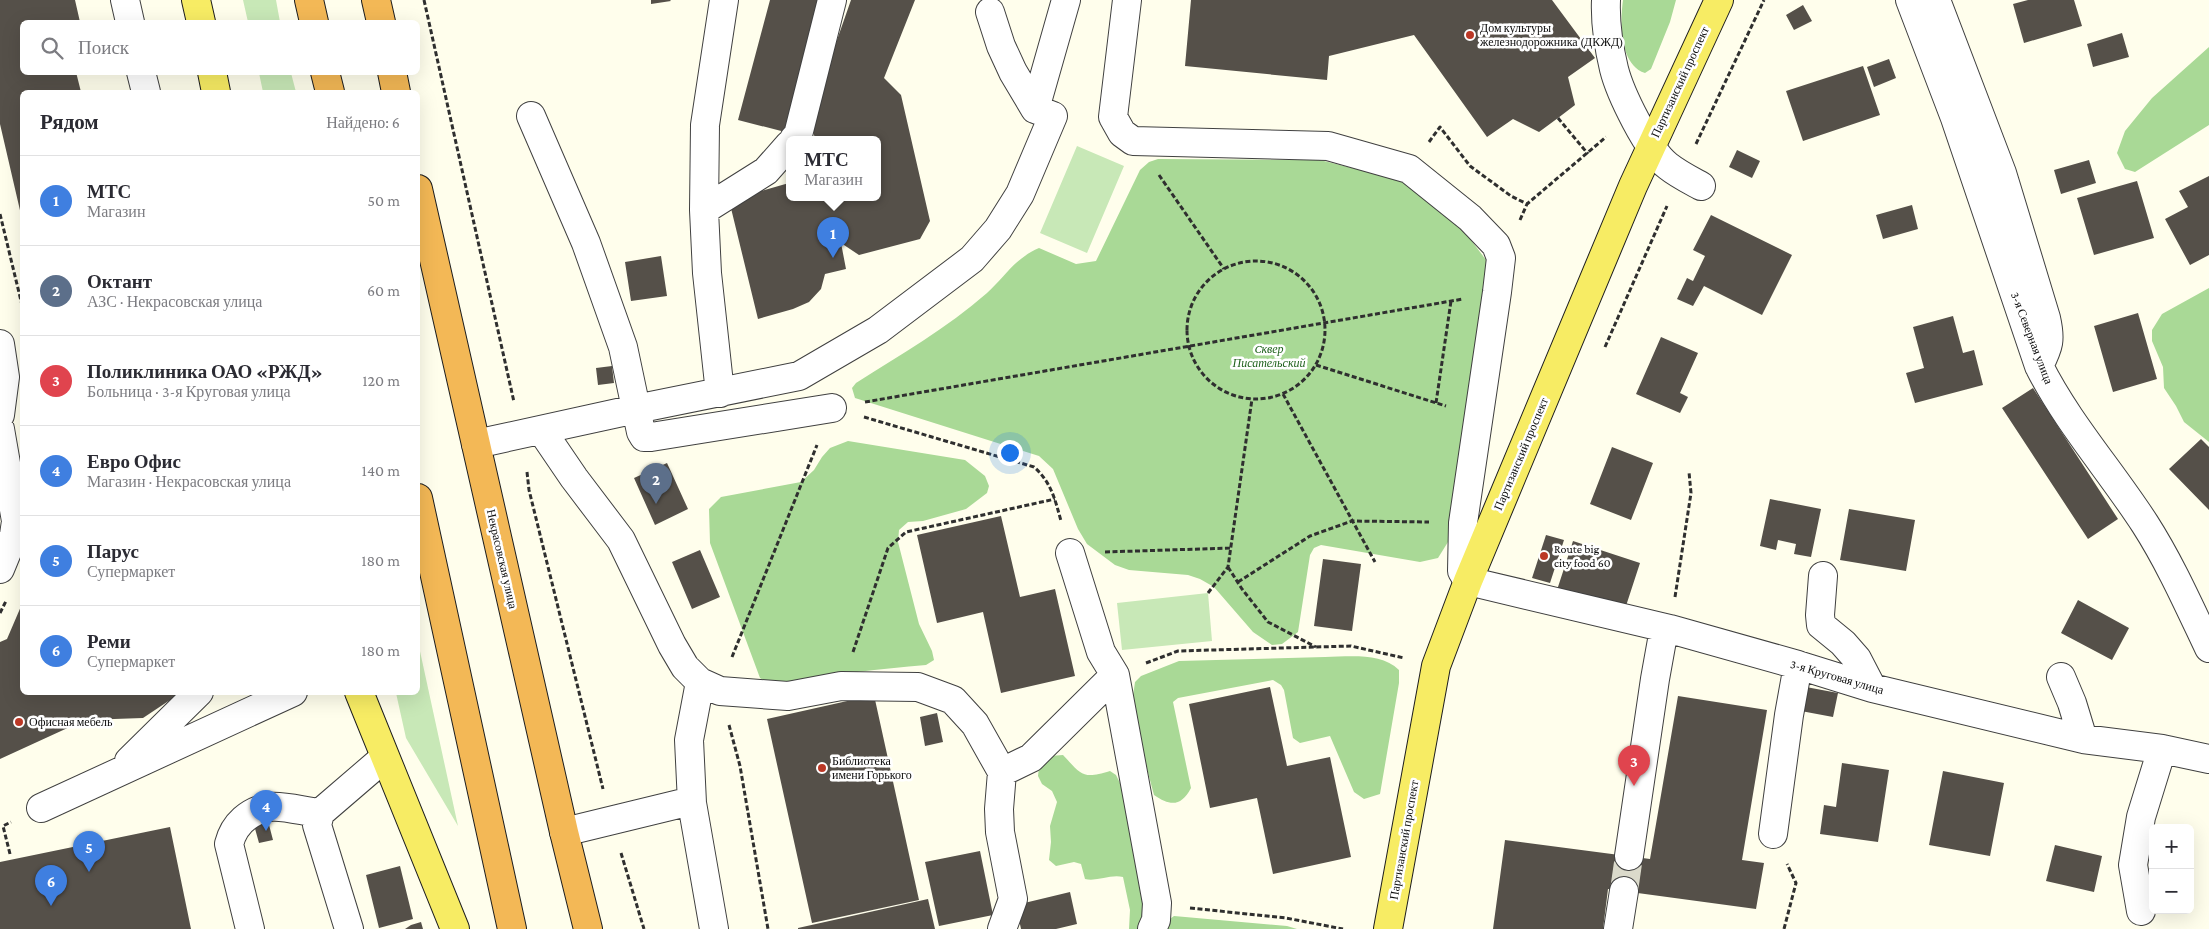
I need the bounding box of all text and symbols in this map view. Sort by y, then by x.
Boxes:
search box [20,20,420,75]
place label: Дом культуры железнодорожника (ДКЖД) [1479,21,1623,49]
street label: Партизанский проспект [1648,24,1712,140]
marker: Дом культуры железнодорожника (ДКЖД) [1464,29,1476,41]
icon: search [38,34,66,62]
text: Поиск [78,37,129,58]
text: Рядом [40,110,99,134]
text: Найдено: 6 [326,114,400,131]
popup [786,136,881,201]
text: МТС [804,149,849,170]
text: Магазин [804,171,863,188]
text: МТС [87,181,131,202]
text: 1 [53,192,59,209]
text: 50 m [368,192,400,209]
text: Магазин [87,203,145,220]
pin: 1 [817,217,849,258]
text: Октант [87,271,152,292]
text: 2 [52,282,60,299]
text: 60 m [367,282,400,299]
street label: 3-я Северная улица [2008,290,2056,387]
text: АЗС · Некрасовская улица [87,293,262,310]
park label: Cквер Писательский [1231,342,1306,370]
text: Поликлиника ОАО «РЖД» [87,361,323,382]
text: 3 [52,372,60,389]
text: 120 m [362,372,400,389]
text: Больница · 3-я Круговая улица [87,383,291,400]
street label: Партизанский проспект [1491,395,1551,512]
your location [997,440,1023,466]
text: Евро Офис [87,451,181,472]
text: 4 [52,462,60,479]
text: 140 m [362,462,400,479]
pin: 2 [640,463,672,504]
text: Магазин · Некрасовская улица [87,473,291,490]
street label: Некрасовская улица [484,508,520,611]
text: Парус [87,541,139,562]
place label: Route big city food 60 [1554,542,1611,570]
marker: Route big city food 60 [1538,550,1550,562]
text: 5 [52,552,60,569]
text: 180 m [361,552,400,569]
text: Супермаркет [87,563,175,580]
text: Реми [87,631,131,652]
text: 6 [52,642,60,659]
text: 180 m [361,642,400,659]
text: Супермаркет [87,653,175,670]
street label: 3-я Круговая улица [1789,657,1886,697]
place label: Офисная мебель [29,715,113,729]
marker: Офисная мебель [13,716,25,728]
pin: 3 [1618,745,1650,786]
place label: Библиотека имени Горького [832,754,912,782]
marker: Библиотека имени Горького [816,762,828,774]
street label: Партизанский проспект [1387,778,1422,901]
pin: 4 [250,790,282,831]
map controls [2149,824,2194,914]
button: + [2149,824,2194,869]
pin: 5 [73,831,105,872]
pin: 6 [35,865,67,906]
button: − [2149,869,2194,914]

